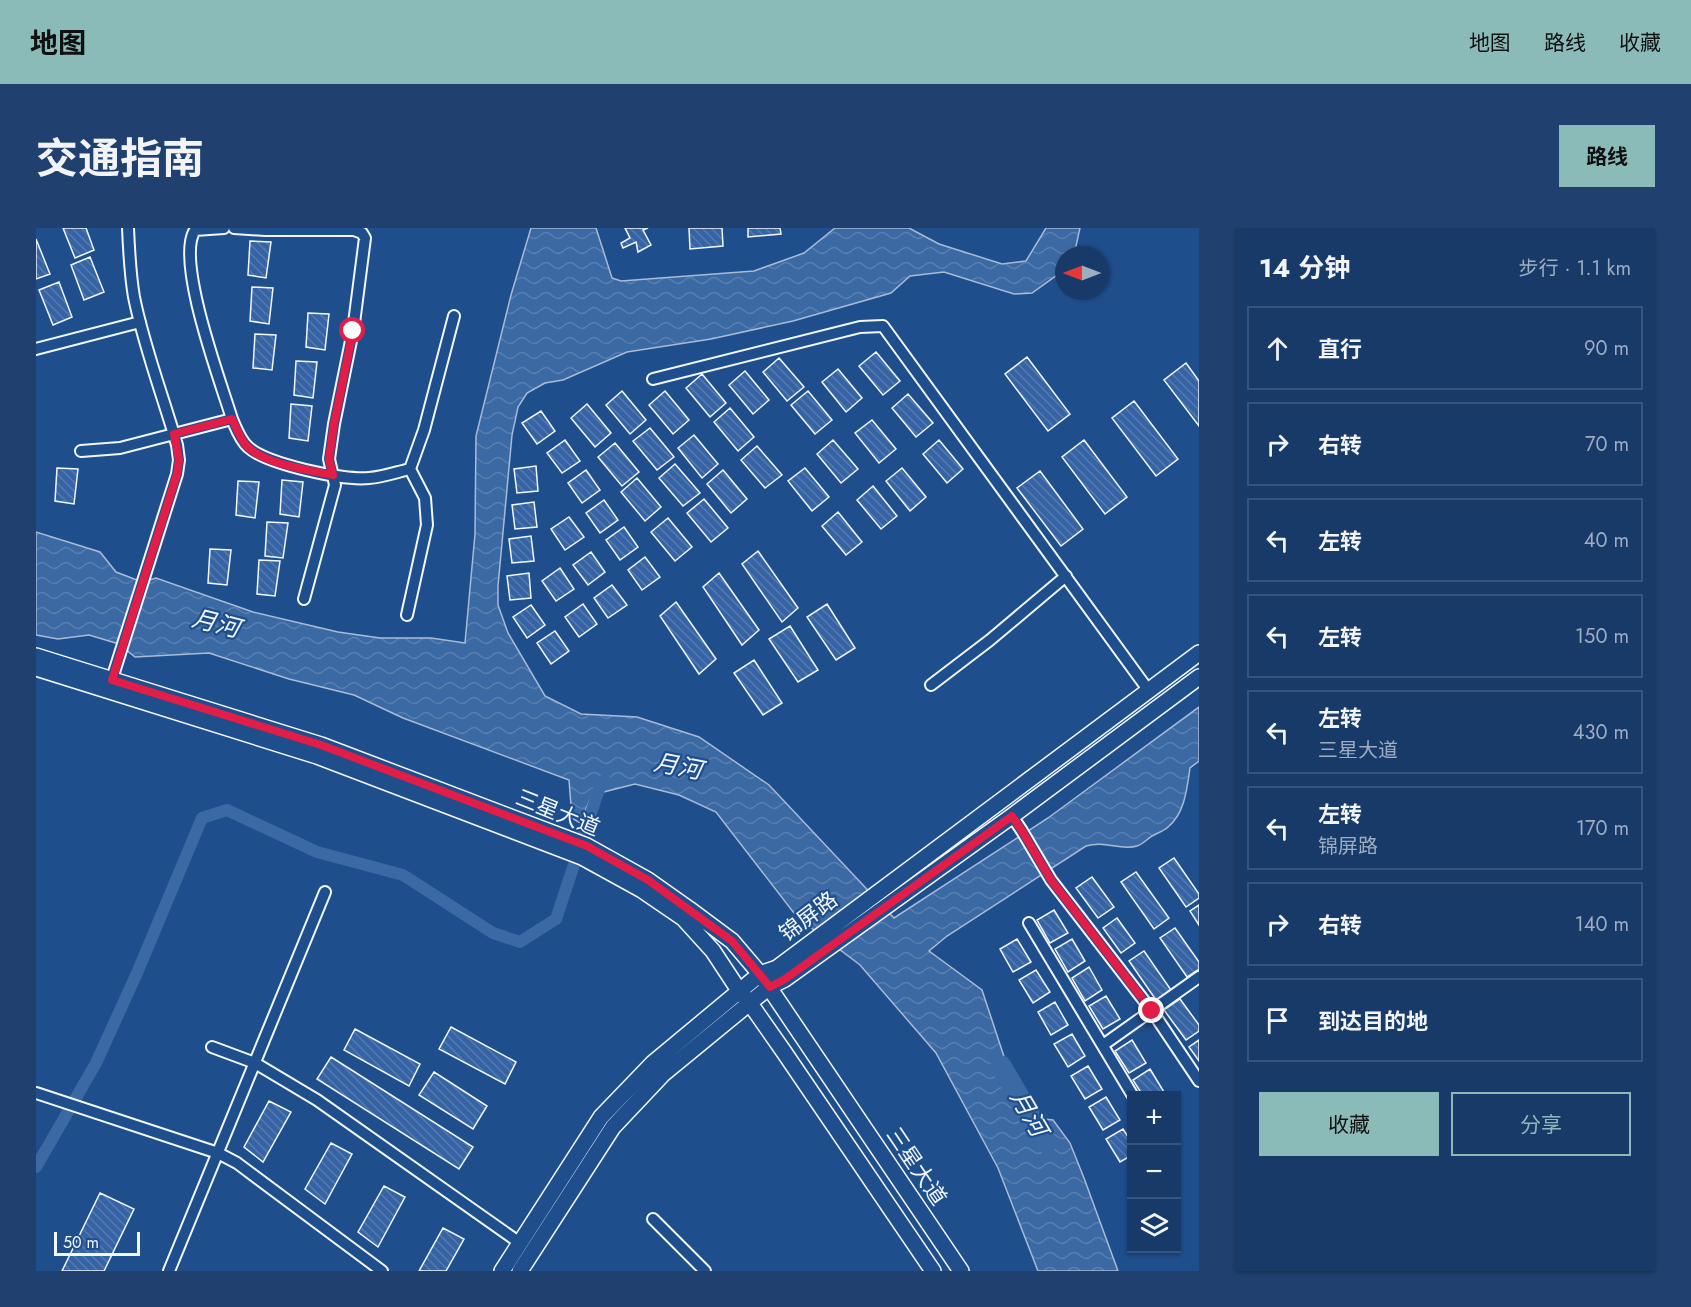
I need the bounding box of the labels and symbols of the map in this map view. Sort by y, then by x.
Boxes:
north arrow [1055,246,1109,300]
route start [339,317,365,343]
water label: 月河 [188,600,247,647]
water label: 月河 [651,744,709,789]
street label: 三星大道 [511,781,605,843]
street label: 锦屏路 [772,883,844,949]
route end [1138,997,1164,1023]
water label: 月河 [1002,1083,1058,1146]
street label: 三星大道 [879,1121,955,1211]
scale bar [54,1229,140,1256]

